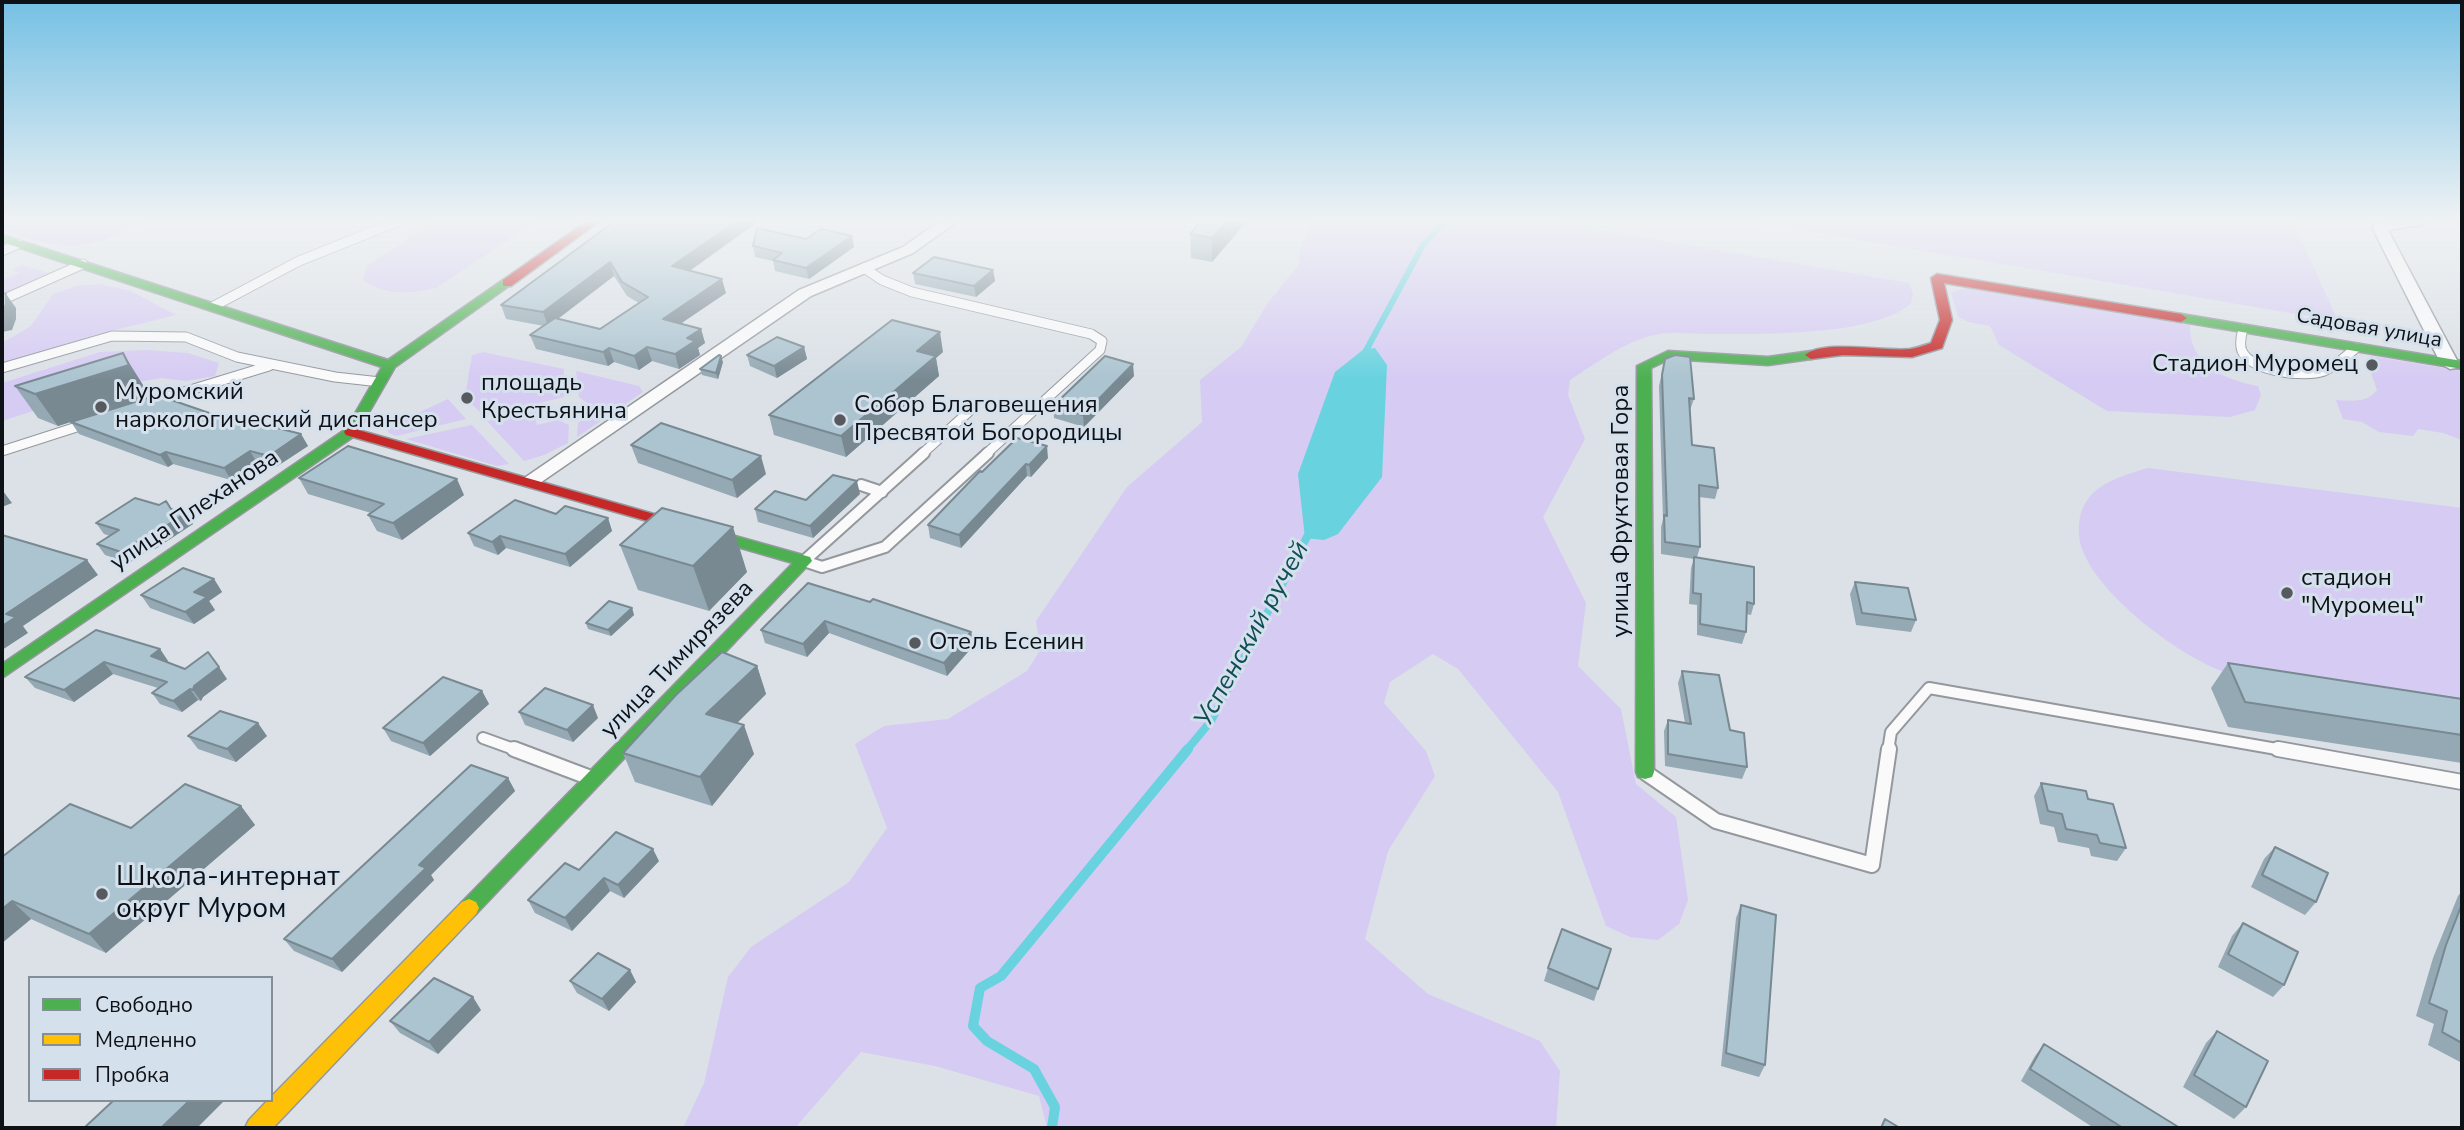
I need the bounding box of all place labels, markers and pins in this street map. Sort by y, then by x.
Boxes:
place label: Стадион Муромец [2152,351,2358,379]
marker: Стадион Муромец [2364,357,2380,373]
place label: площадь Крестьянина [481,370,627,426]
place label: Муромский наркологический диспансер [115,379,438,435]
marker: площадь Крестьянина [459,390,475,406]
place label: Собор Благовещения Пресвятой Богородицы [854,392,1123,448]
marker: Муромский наркологический диспансер [93,399,109,415]
marker: Собор Благовещения Пресвятой Богородицы [832,412,848,428]
place label: стадион "Муромец" [2301,565,2424,621]
marker: стадион "Муромец" [2279,585,2295,601]
place label: Отель Есенин [929,629,1084,657]
marker: Отель Есенин [907,635,923,651]
place label: Школа-интернат округ Муром [116,861,340,927]
marker: Школа-интернат округ Муром [94,886,110,902]

